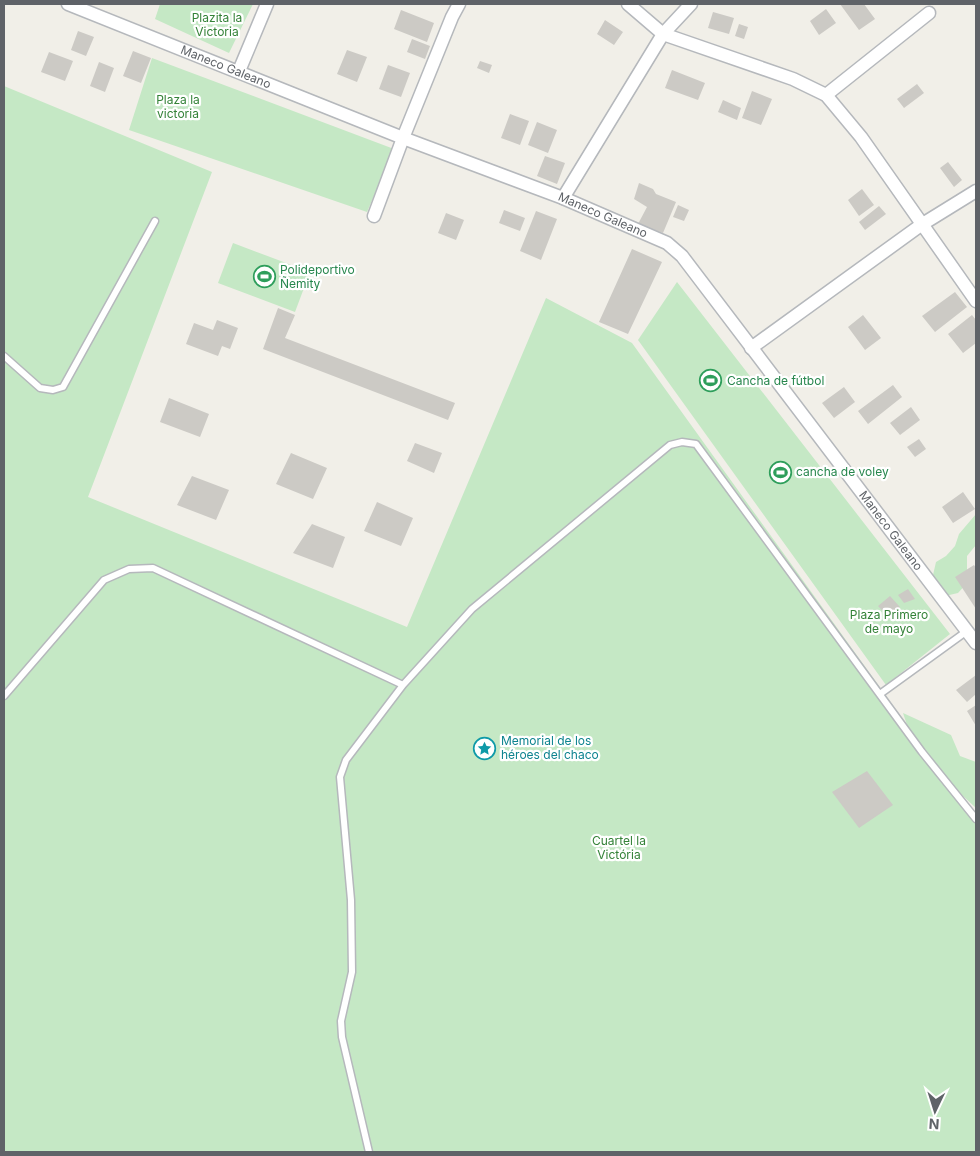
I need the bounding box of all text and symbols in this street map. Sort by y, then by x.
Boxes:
park label: Plazita la Victoria [192,10,242,39]
street label: Maneco Galeano [179,42,273,91]
park label: Plaza la victoria [156,92,200,121]
street label: Maneco Galeano [556,189,650,241]
place label: Polideportivo Ñemity [280,262,355,291]
sports icon: Polideportivo Ñemity [252,265,276,289]
sports icon: Cancha de fútbol [699,369,723,393]
place label: Cancha de fútbol [727,373,824,388]
sports icon: cancha de voley [768,460,792,484]
place label: cancha de voley [796,464,889,479]
street label: Maneco Galeano [856,488,926,573]
park label: Plaza Primero de mayo [850,607,928,636]
place label: Memorial de los héroes del chaco [501,733,599,762]
place icon: Memorial de los héroes del chaco [473,736,497,760]
park label: Cuartel la Victória [592,833,646,862]
north arrow [910,1086,960,1136]
text: N [928,1116,940,1133]

